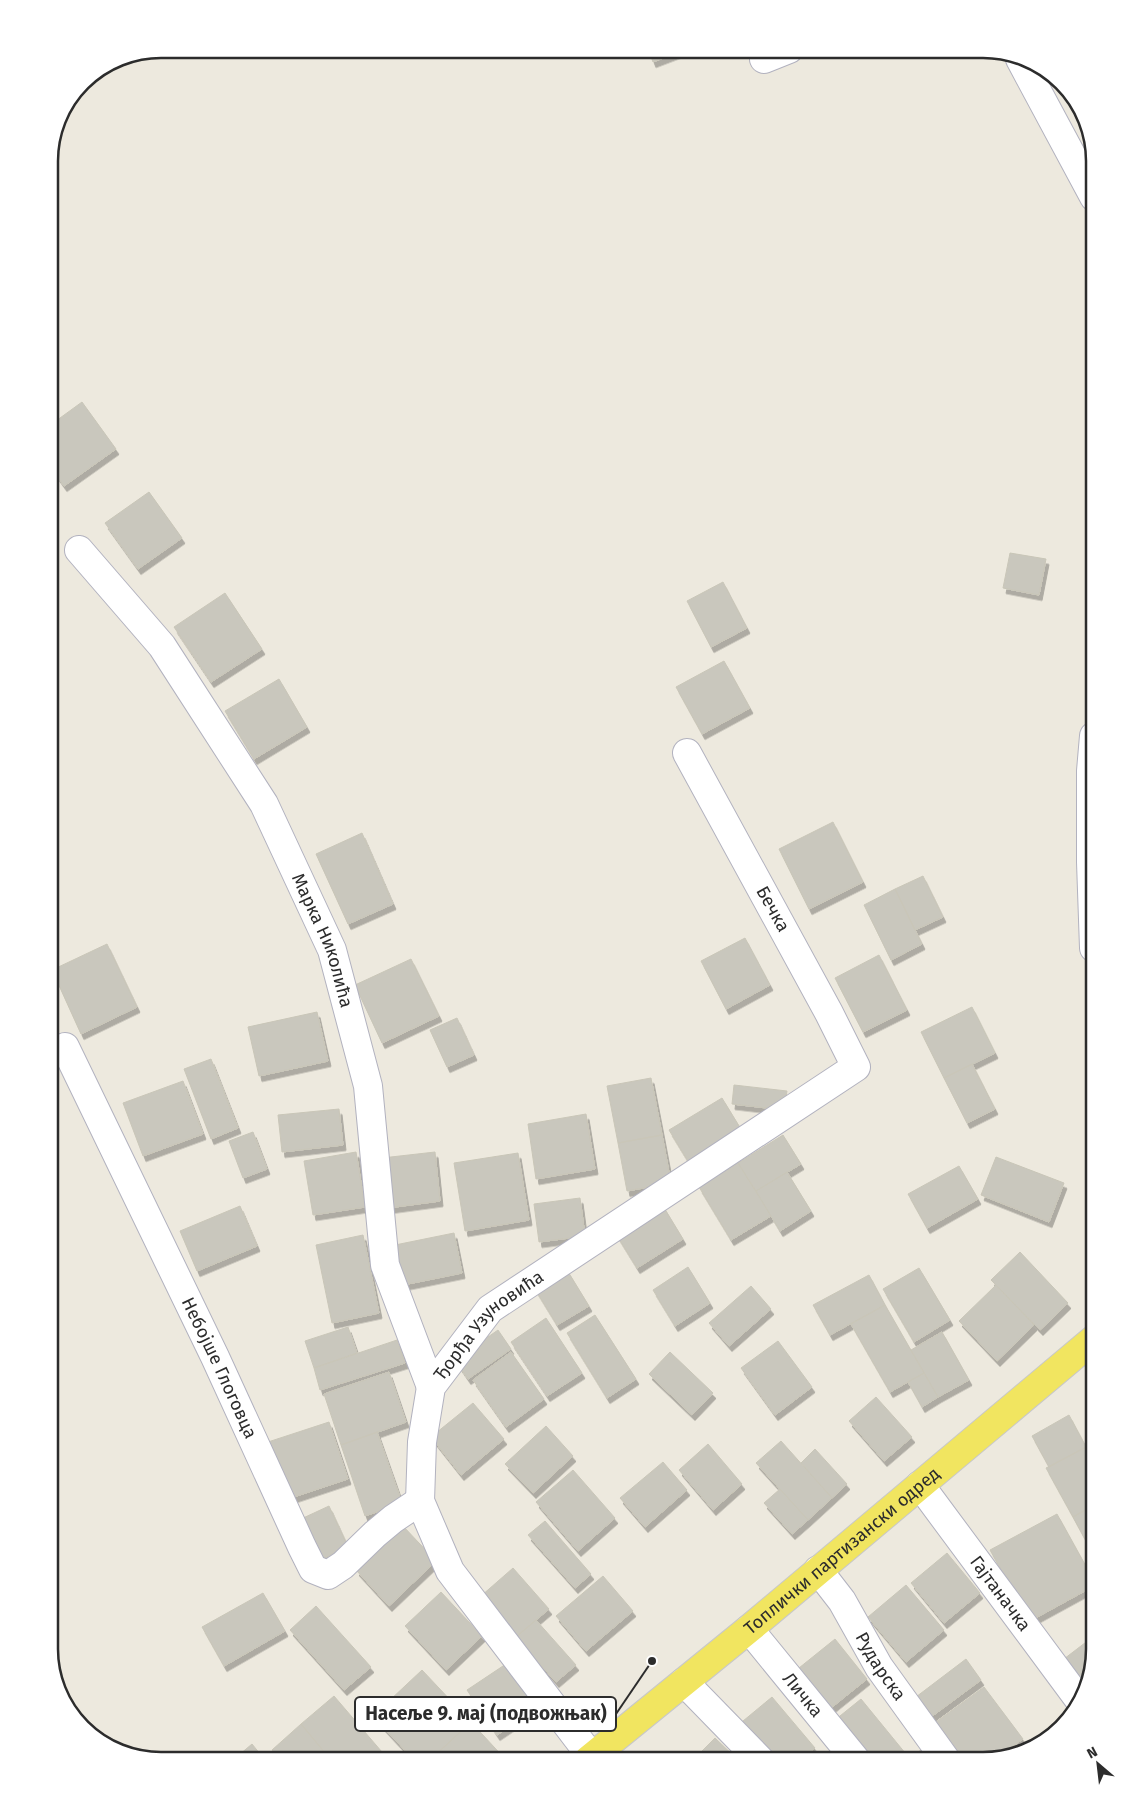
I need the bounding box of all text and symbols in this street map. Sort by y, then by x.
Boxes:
street label: Марка Николића [287,870,358,1010]
street label: Бечка [751,882,795,936]
street label: Ђорђа Узуновића [429,1266,548,1385]
street label: Небојше Глоговца [177,1294,262,1442]
street label: Топлички партизански одред [740,1462,944,1639]
street label: Гајтаначка [965,1551,1036,1636]
street label: Рударска [851,1628,911,1705]
street label: Личка [778,1668,828,1722]
callout: Насеље 9. мај (подвожњак) [355,1697,616,1731]
text: Насеље 9. мај (подвожњак) [365,1702,607,1725]
north arrow [1073,1739,1123,1789]
text: N [1084,1743,1100,1763]

